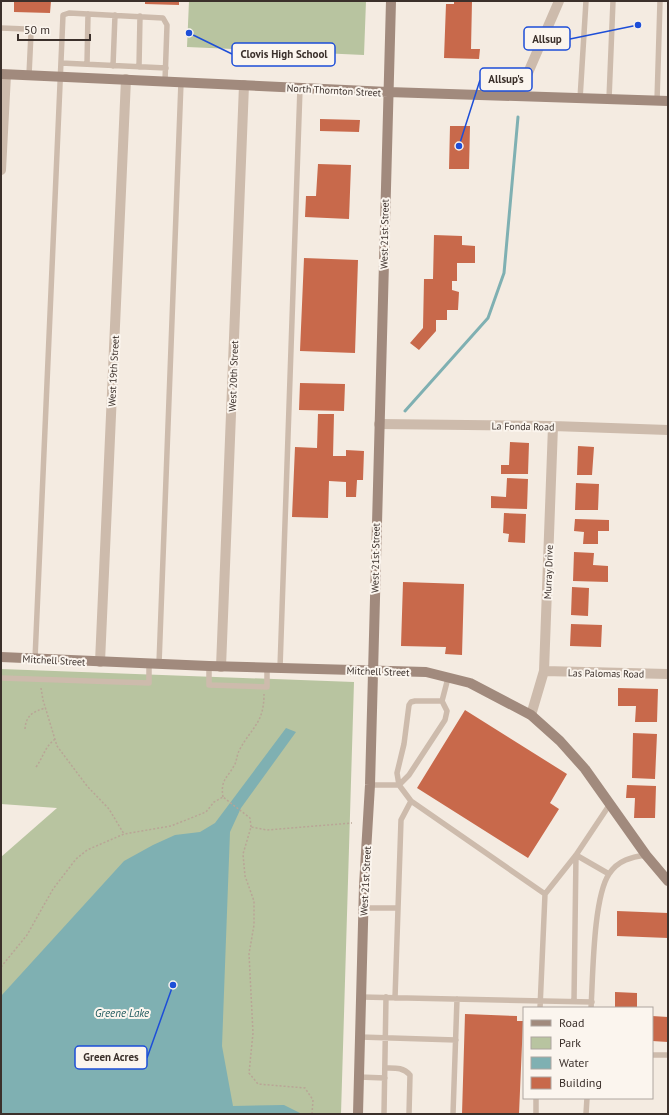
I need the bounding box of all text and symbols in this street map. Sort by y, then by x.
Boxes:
scale bar [18,16,90,42]
text: 50 m [24,22,50,37]
callout: Allsup [524,27,570,50]
text: Allsup [532,32,562,46]
callout: Clovis High School [232,43,335,66]
text: Clovis High School [240,47,328,61]
callout: Allsup's [480,68,532,91]
text: Allsup's [488,72,524,86]
street label: North Thornton Street [286,82,382,99]
street label: West 21st Street [377,198,392,269]
street label: West 19th Street [105,335,122,407]
street label: West 20th Street [226,340,241,412]
street label: La Fonda Road [491,419,554,434]
street label: West 21st Street [368,522,383,593]
street label: Murray Drive [541,545,556,599]
street label: Mitchell Street [22,652,86,669]
street label: Mitchell Street [346,664,410,679]
street label: Las Palomas Road [568,666,644,681]
street label: West 21st Street [357,845,374,916]
water label: Greene Lake [95,1006,149,1020]
legend [523,1007,653,1099]
text: Road [559,1015,584,1030]
text: Park [559,1035,581,1050]
callout: Green Acres [75,1046,147,1069]
text: Green Acres [83,1050,139,1064]
text: Water [559,1055,589,1070]
text: Building [559,1075,602,1090]

